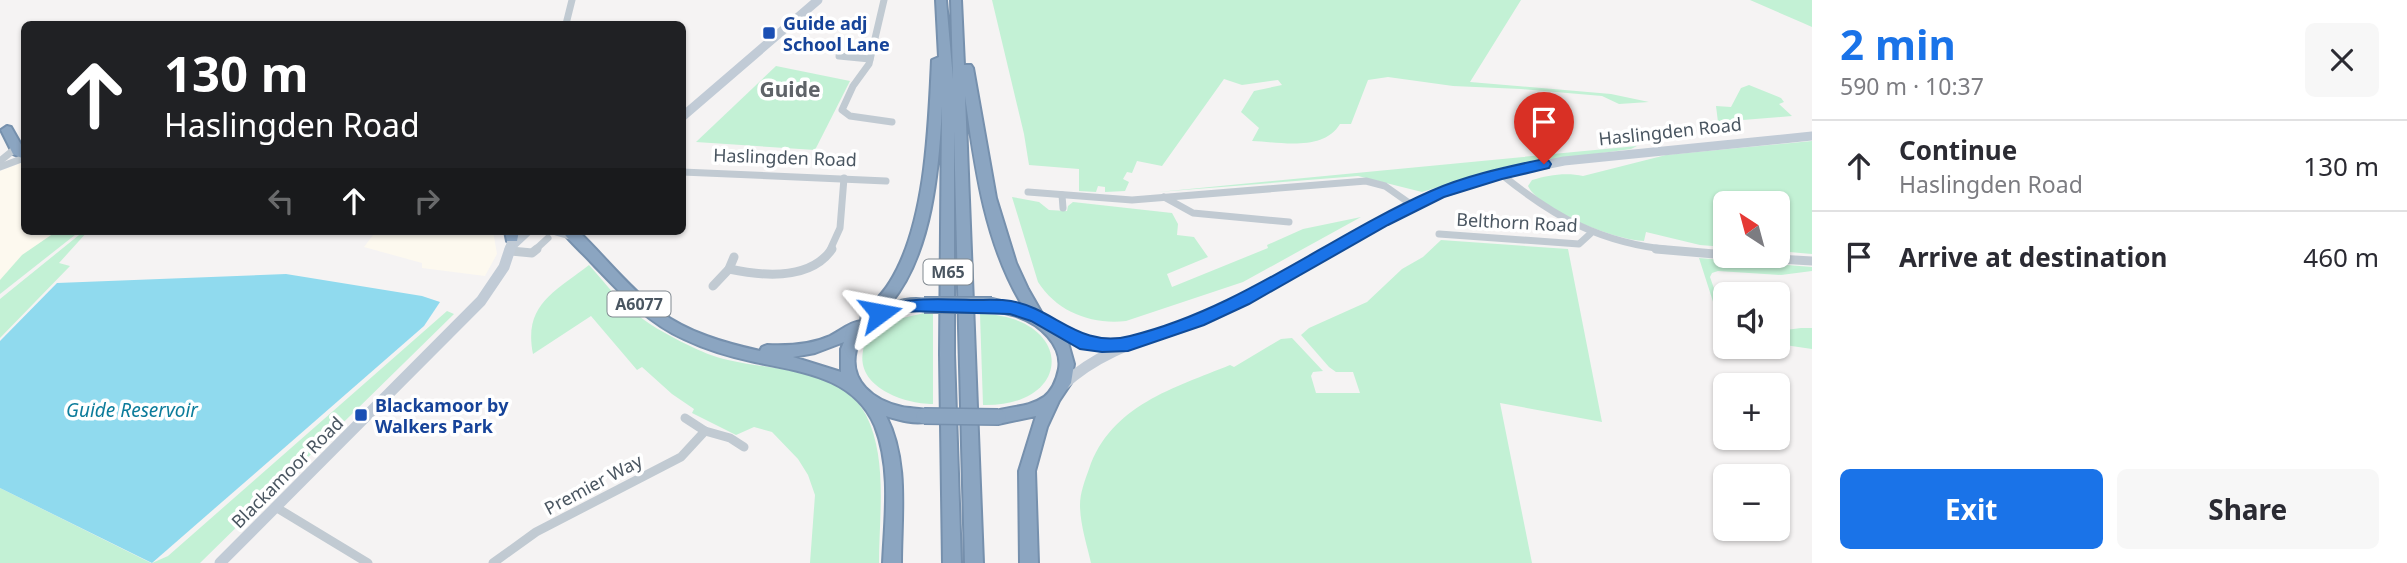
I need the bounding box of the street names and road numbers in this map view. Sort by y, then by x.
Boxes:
street label: Haslingden Road [1597,112,1743,150]
street label: Haslingden Road [713,142,857,172]
street label: Belthorn Road [1456,207,1578,237]
road number: M65 [923,260,972,284]
road number: A6077 [608,292,670,316]
street label: Blackamoor Road [226,411,348,533]
street label: Premier Way [540,448,647,520]

